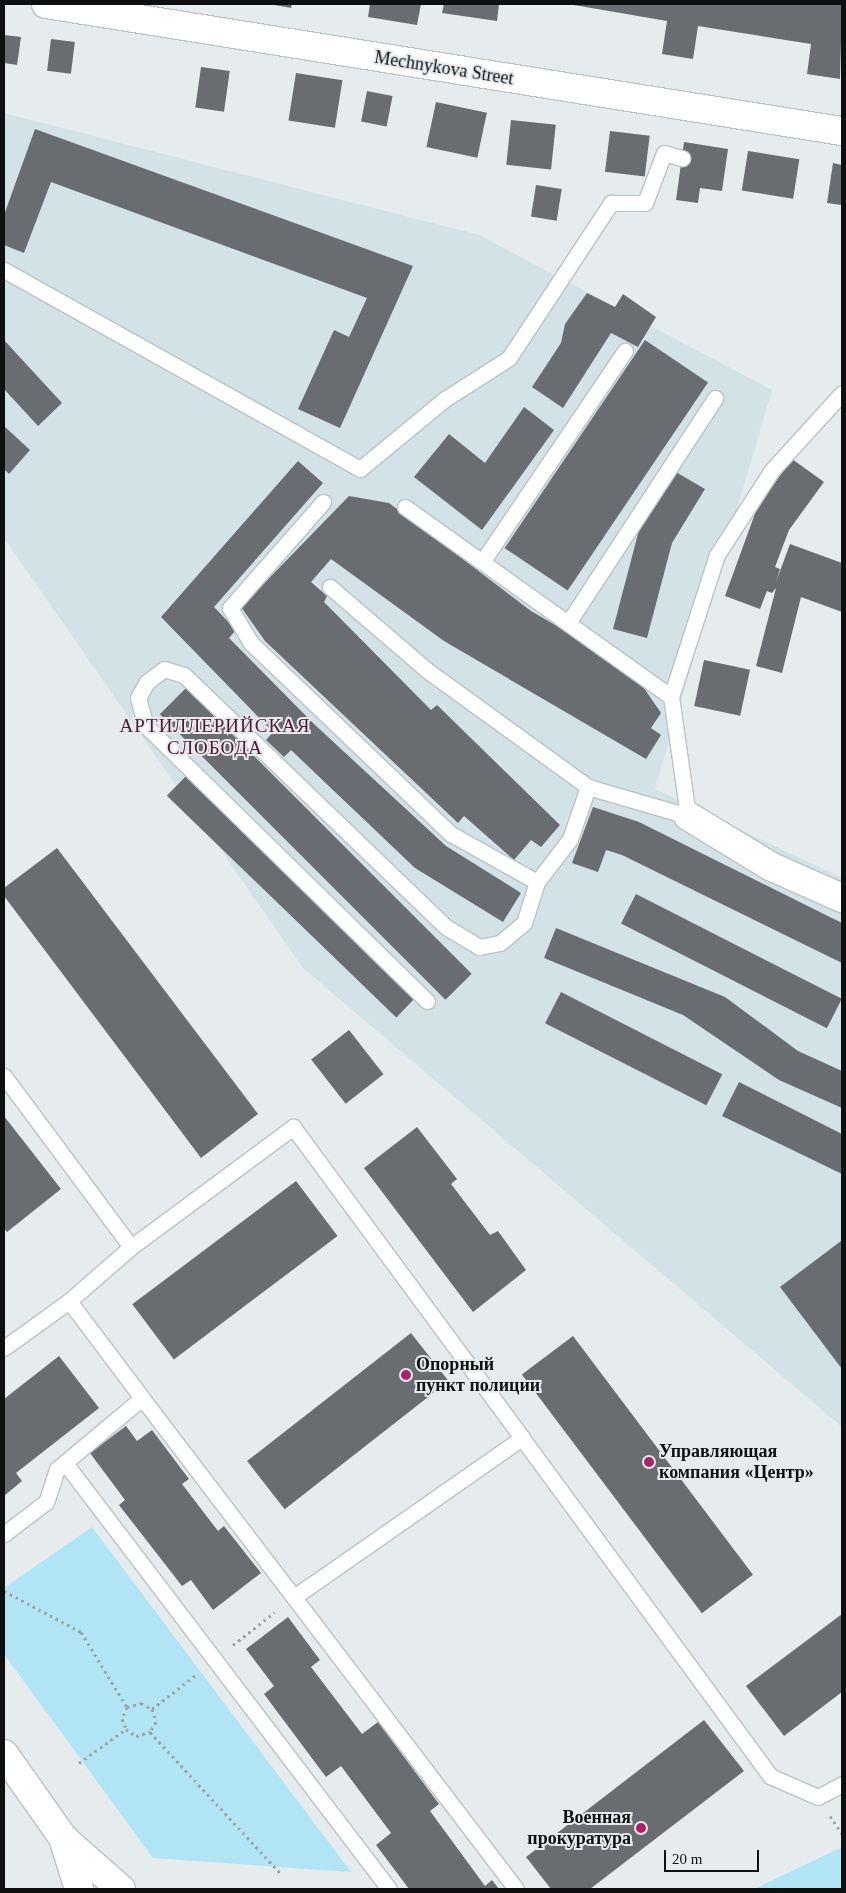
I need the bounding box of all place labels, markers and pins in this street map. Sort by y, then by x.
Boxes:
place label: Опорный пункт полиции [416,1354,540,1396]
marker: Опорный пункт полиции [400,1369,412,1381]
place label: Управляющая компания «Центр» [659,1441,814,1484]
marker: Управляющая компания «Центр» [643,1456,655,1468]
place label: Военная прокуратура [527,1807,631,1850]
marker: Военная прокуратура [635,1822,647,1834]

